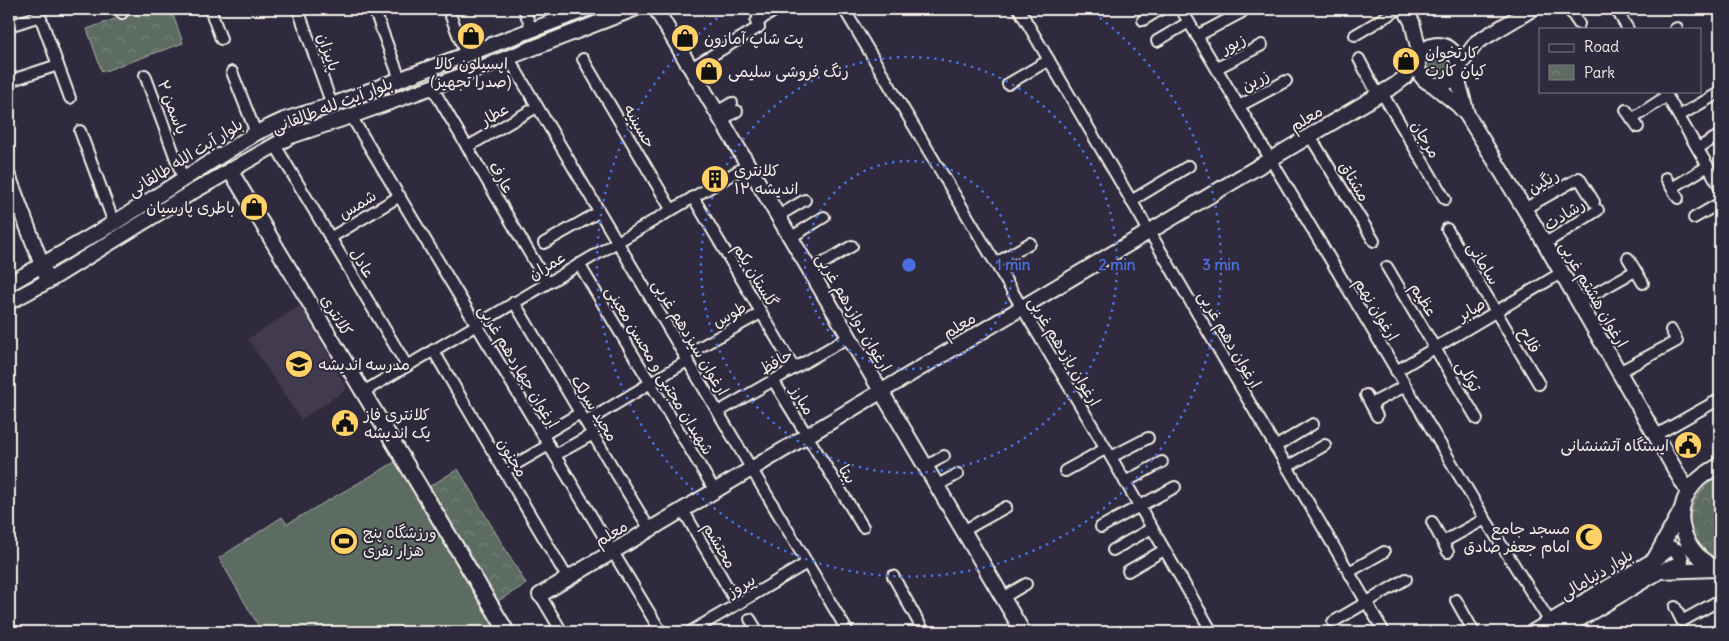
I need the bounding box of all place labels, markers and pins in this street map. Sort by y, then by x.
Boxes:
shop icon: اپسیلون کالا (صدرا تجهیز) [456,21,486,51]
shop icon: پت شاپ آمازون [670,23,700,53]
place label: پت شاپ آمازون [704,28,804,49]
place label: کارتخوان کیان کارت [1425,42,1487,80]
shop icon: کارتخوان کیان کارت [1391,46,1421,76]
place label: اپسیلون کالا (صدرا تجهیز) [430,53,512,91]
shop icon: رنگ فروشی سلیمی [694,56,724,86]
place label: رنگ فروشی سلیمی [728,61,849,82]
place label: کلانتری ۱۲ اندیشه [734,160,798,198]
building icon: کلانتری ۱۲ اندیشه [700,164,730,194]
shop icon: باطری پارسيان [239,192,269,222]
place label: باطری پارسيان [146,197,235,218]
centre of rings [900,256,918,274]
school or university icon: مدرسه اندیشه [284,349,314,379]
place label: مدرسه اندیشه [318,354,410,374]
place label: کلانتری فاز یک اندیشه [362,404,431,442]
public building icon: کلانتری فاز یک اندیشه [330,408,360,438]
public building icon: ایستگاه آتشنشانی [1673,430,1703,460]
place label: ایستگاه آتشنشانی [1560,435,1669,456]
place label: مسجد جامع امام جعفر صادق [1463,518,1570,559]
place label: ورزشگاه پنج هزار نفری [363,522,437,560]
mosque icon: مسجد جامع امام جعفر صادق [1574,522,1604,552]
sports icon: ورزشگاه پنج هزار نفری [329,526,359,556]

